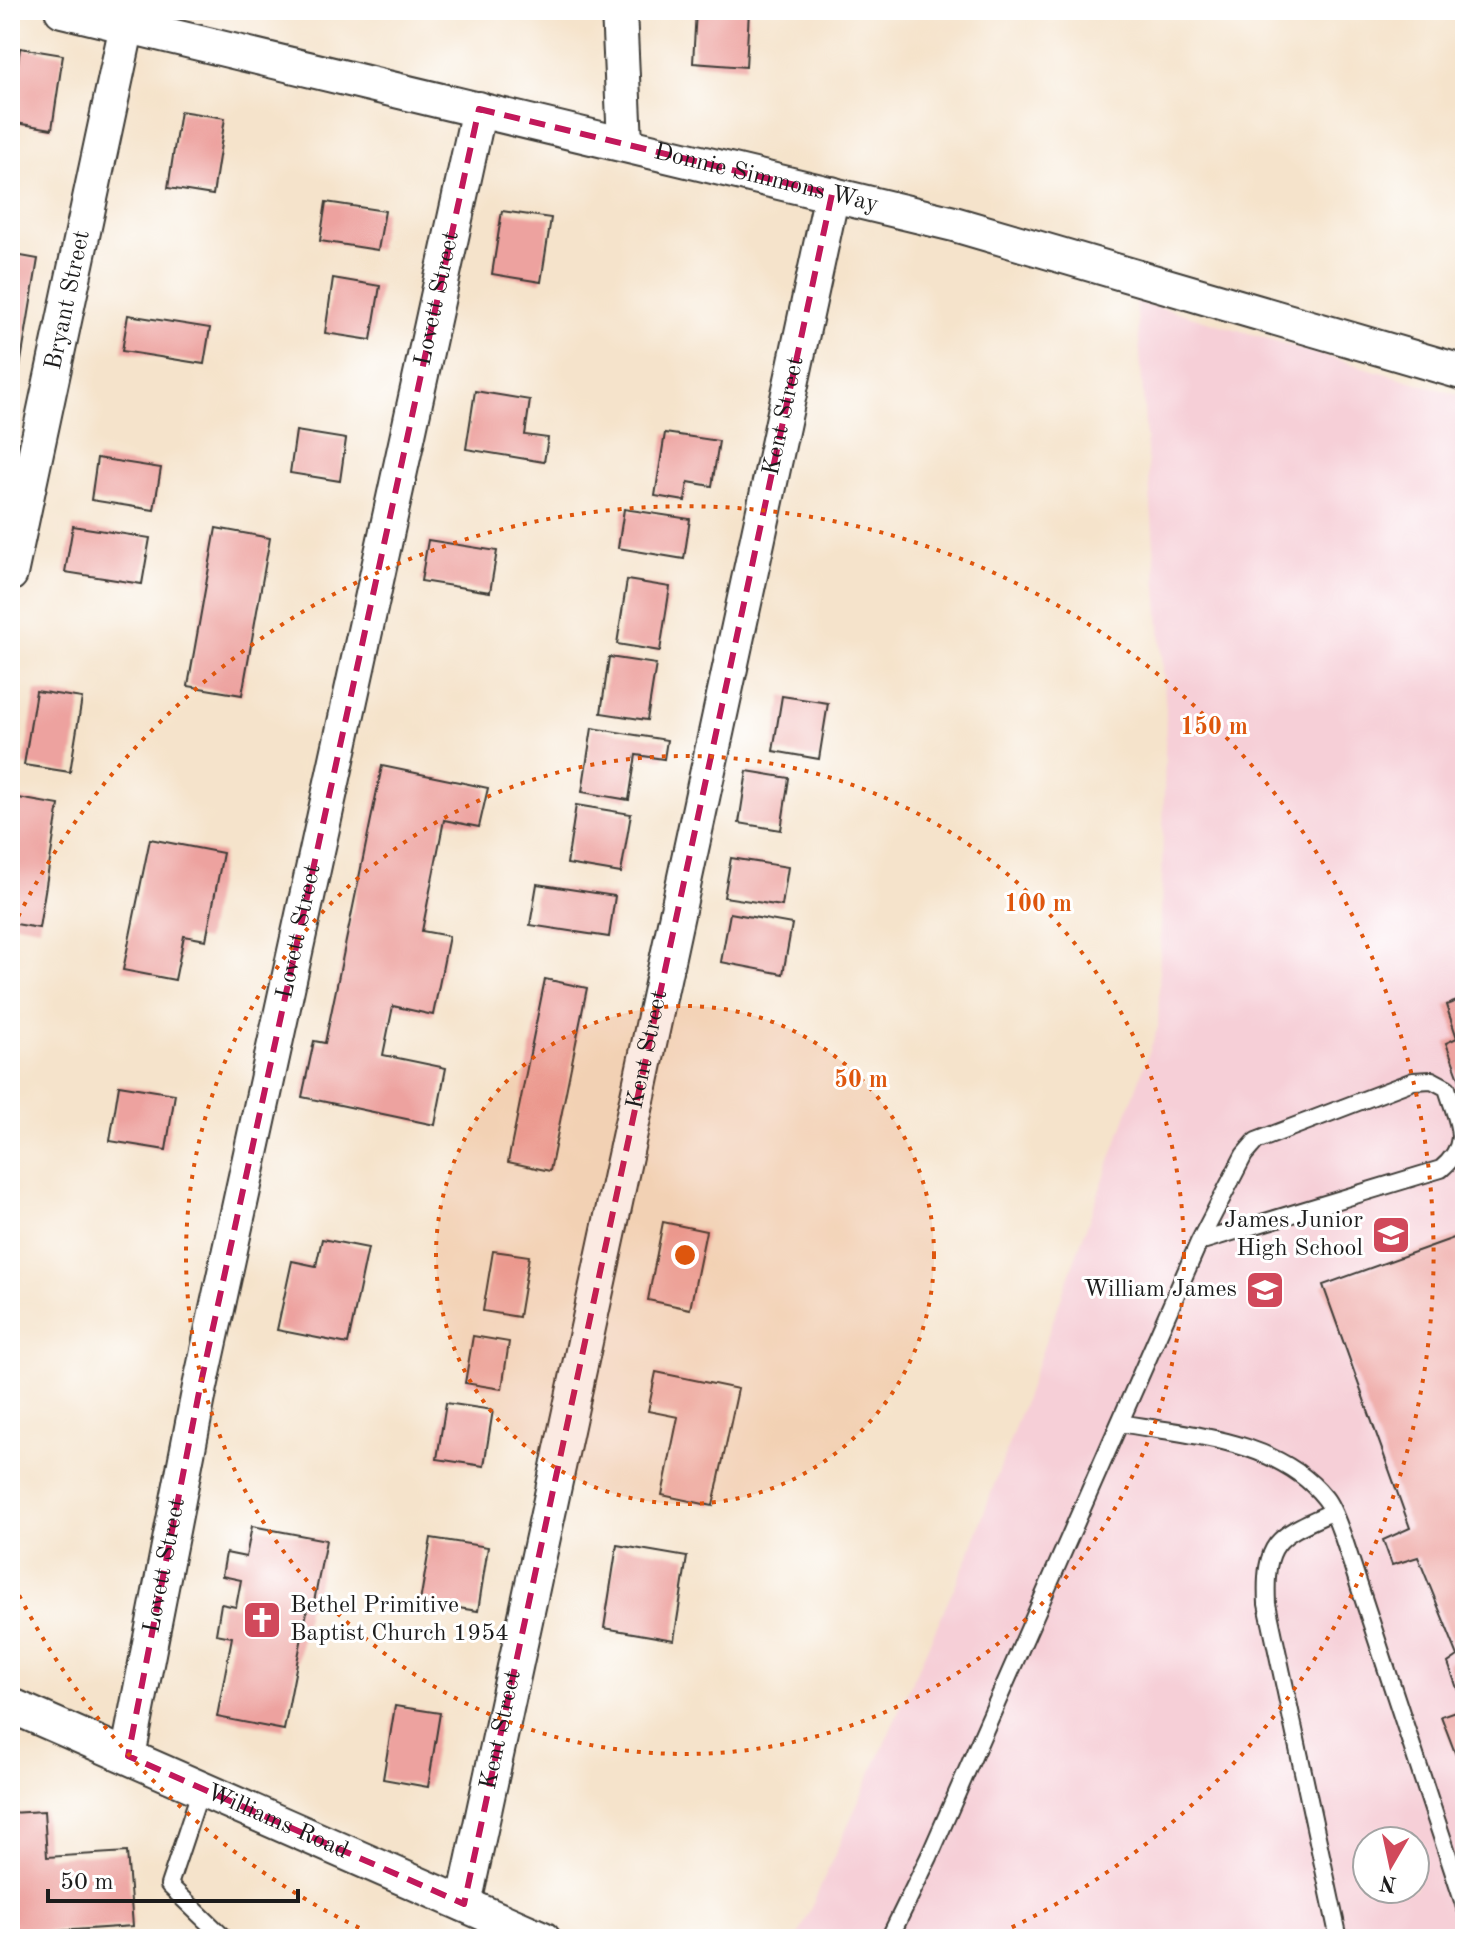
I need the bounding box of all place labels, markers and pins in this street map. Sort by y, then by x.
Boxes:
place label: James Junior High School [1224,1209,1363,1261]
school or university icon: James Junior High School [1370,1214,1412,1256]
centre of rings [671,1241,699,1269]
school or university icon: William James [1244,1269,1286,1311]
place label: William James [1084,1278,1237,1302]
place label: Bethel Primitive Baptist Church 1954 [290,1594,509,1646]
church icon: Bethel Primitive Baptist Church 1954 [241,1599,283,1641]

